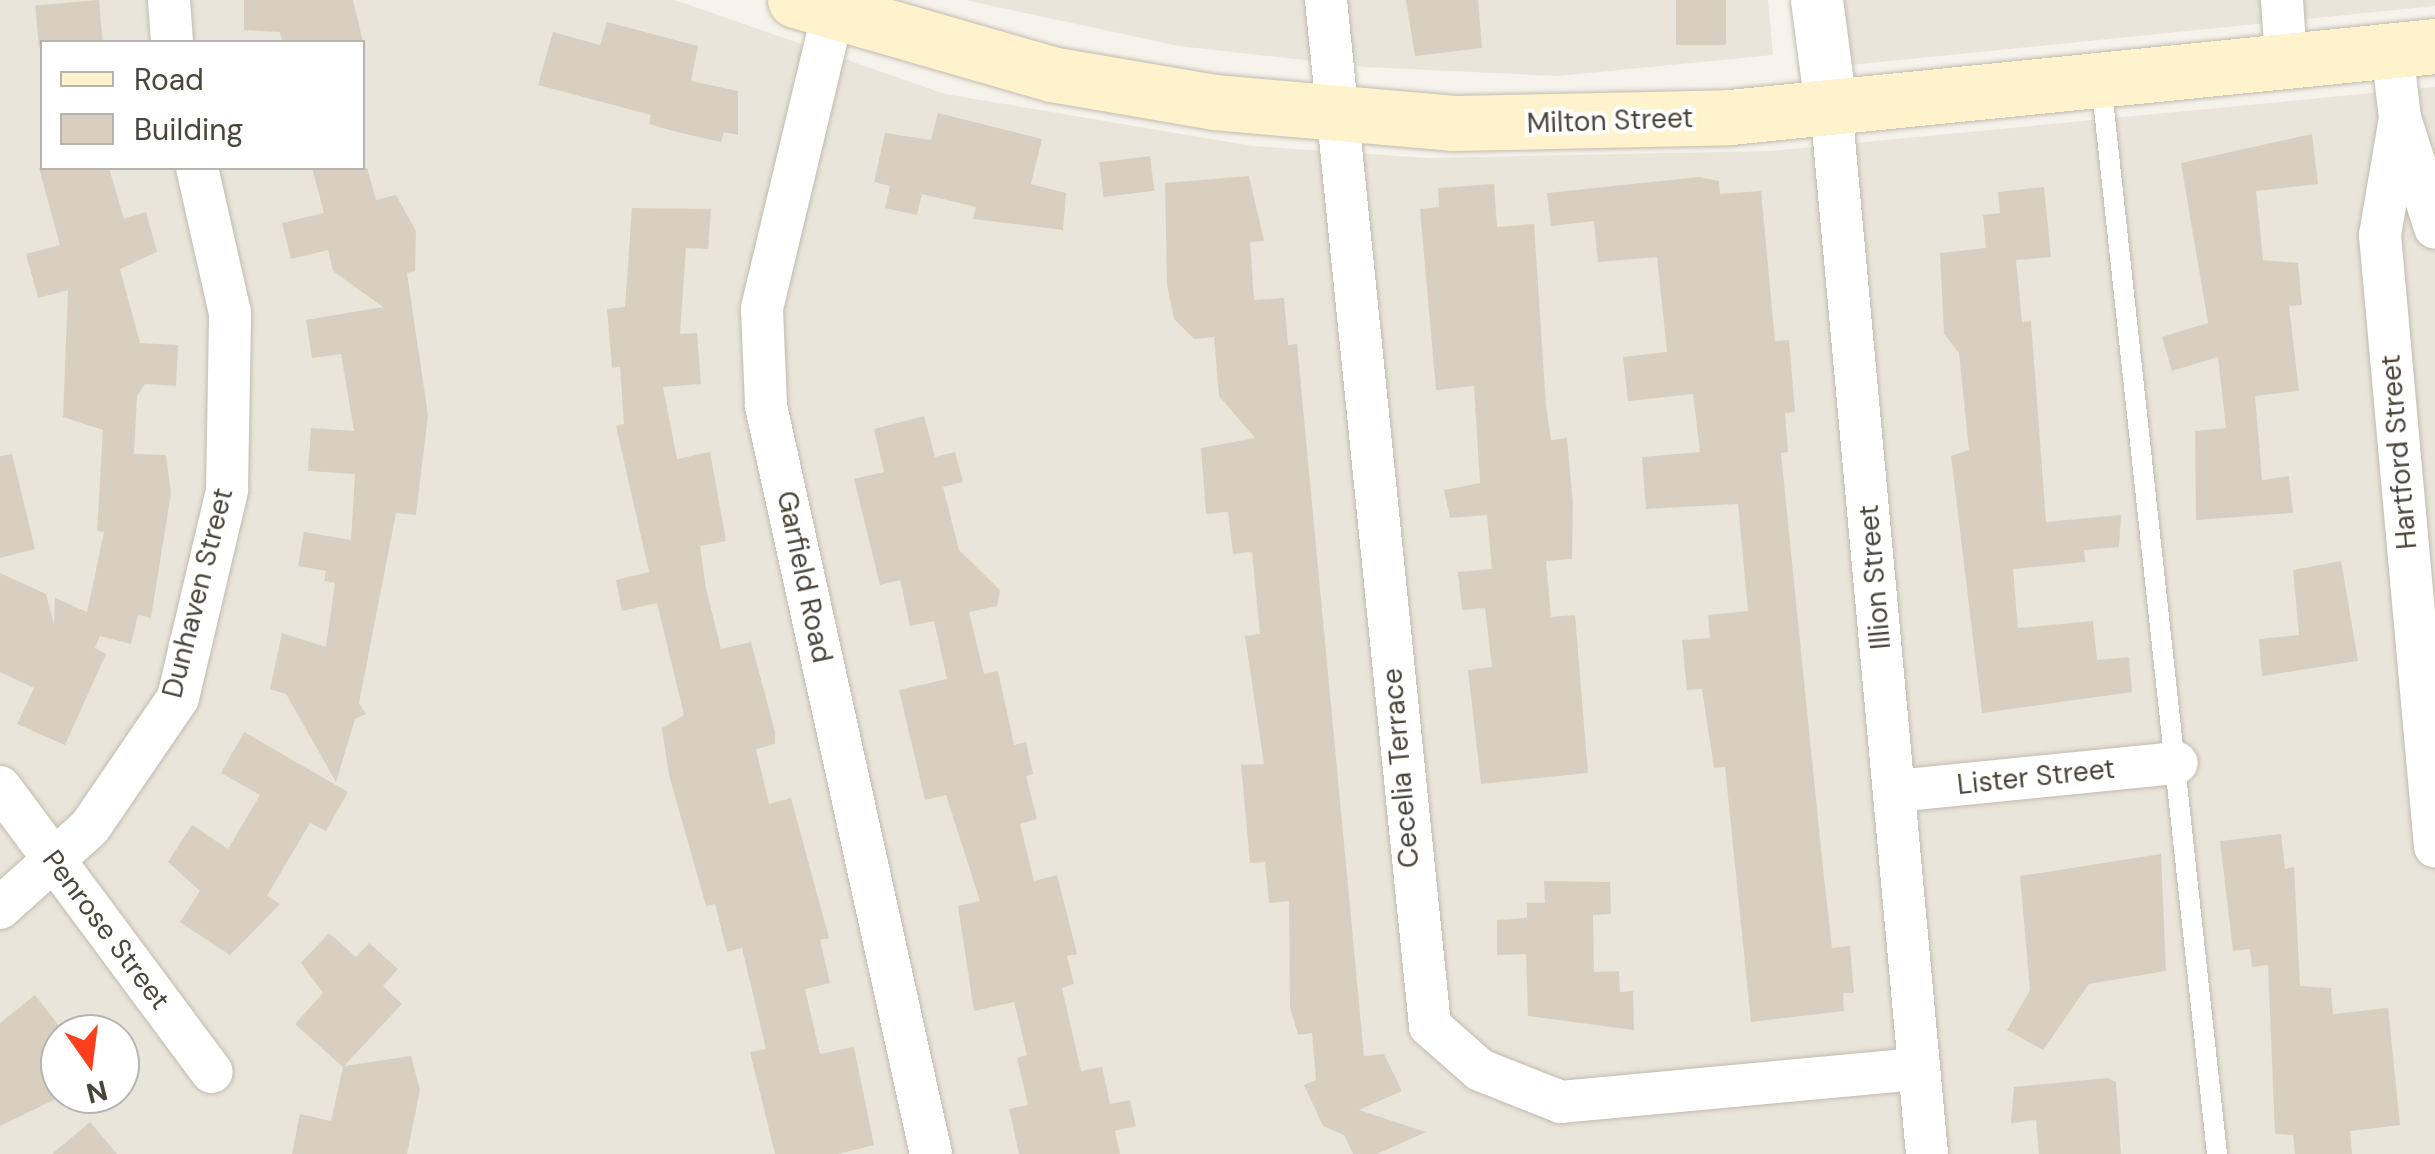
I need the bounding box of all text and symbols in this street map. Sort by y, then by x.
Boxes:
legend [40,40,365,170]
text: Road [134,60,204,99]
street label: Milton Street [1526,101,1694,141]
text: Building [134,110,243,149]
street label: Hartford Street [2374,353,2424,551]
street label: Dunhaven Street [156,485,240,701]
street label: Garfield Road [769,488,839,666]
street label: Illion Street [1852,503,1898,651]
street label: Cecelia Terrace [1376,667,1426,869]
street label: Lister Street [1955,752,2117,802]
street label: Penrose Street [35,844,177,1016]
north arrow [40,1014,140,1114]
text: N [83,1071,111,1112]

